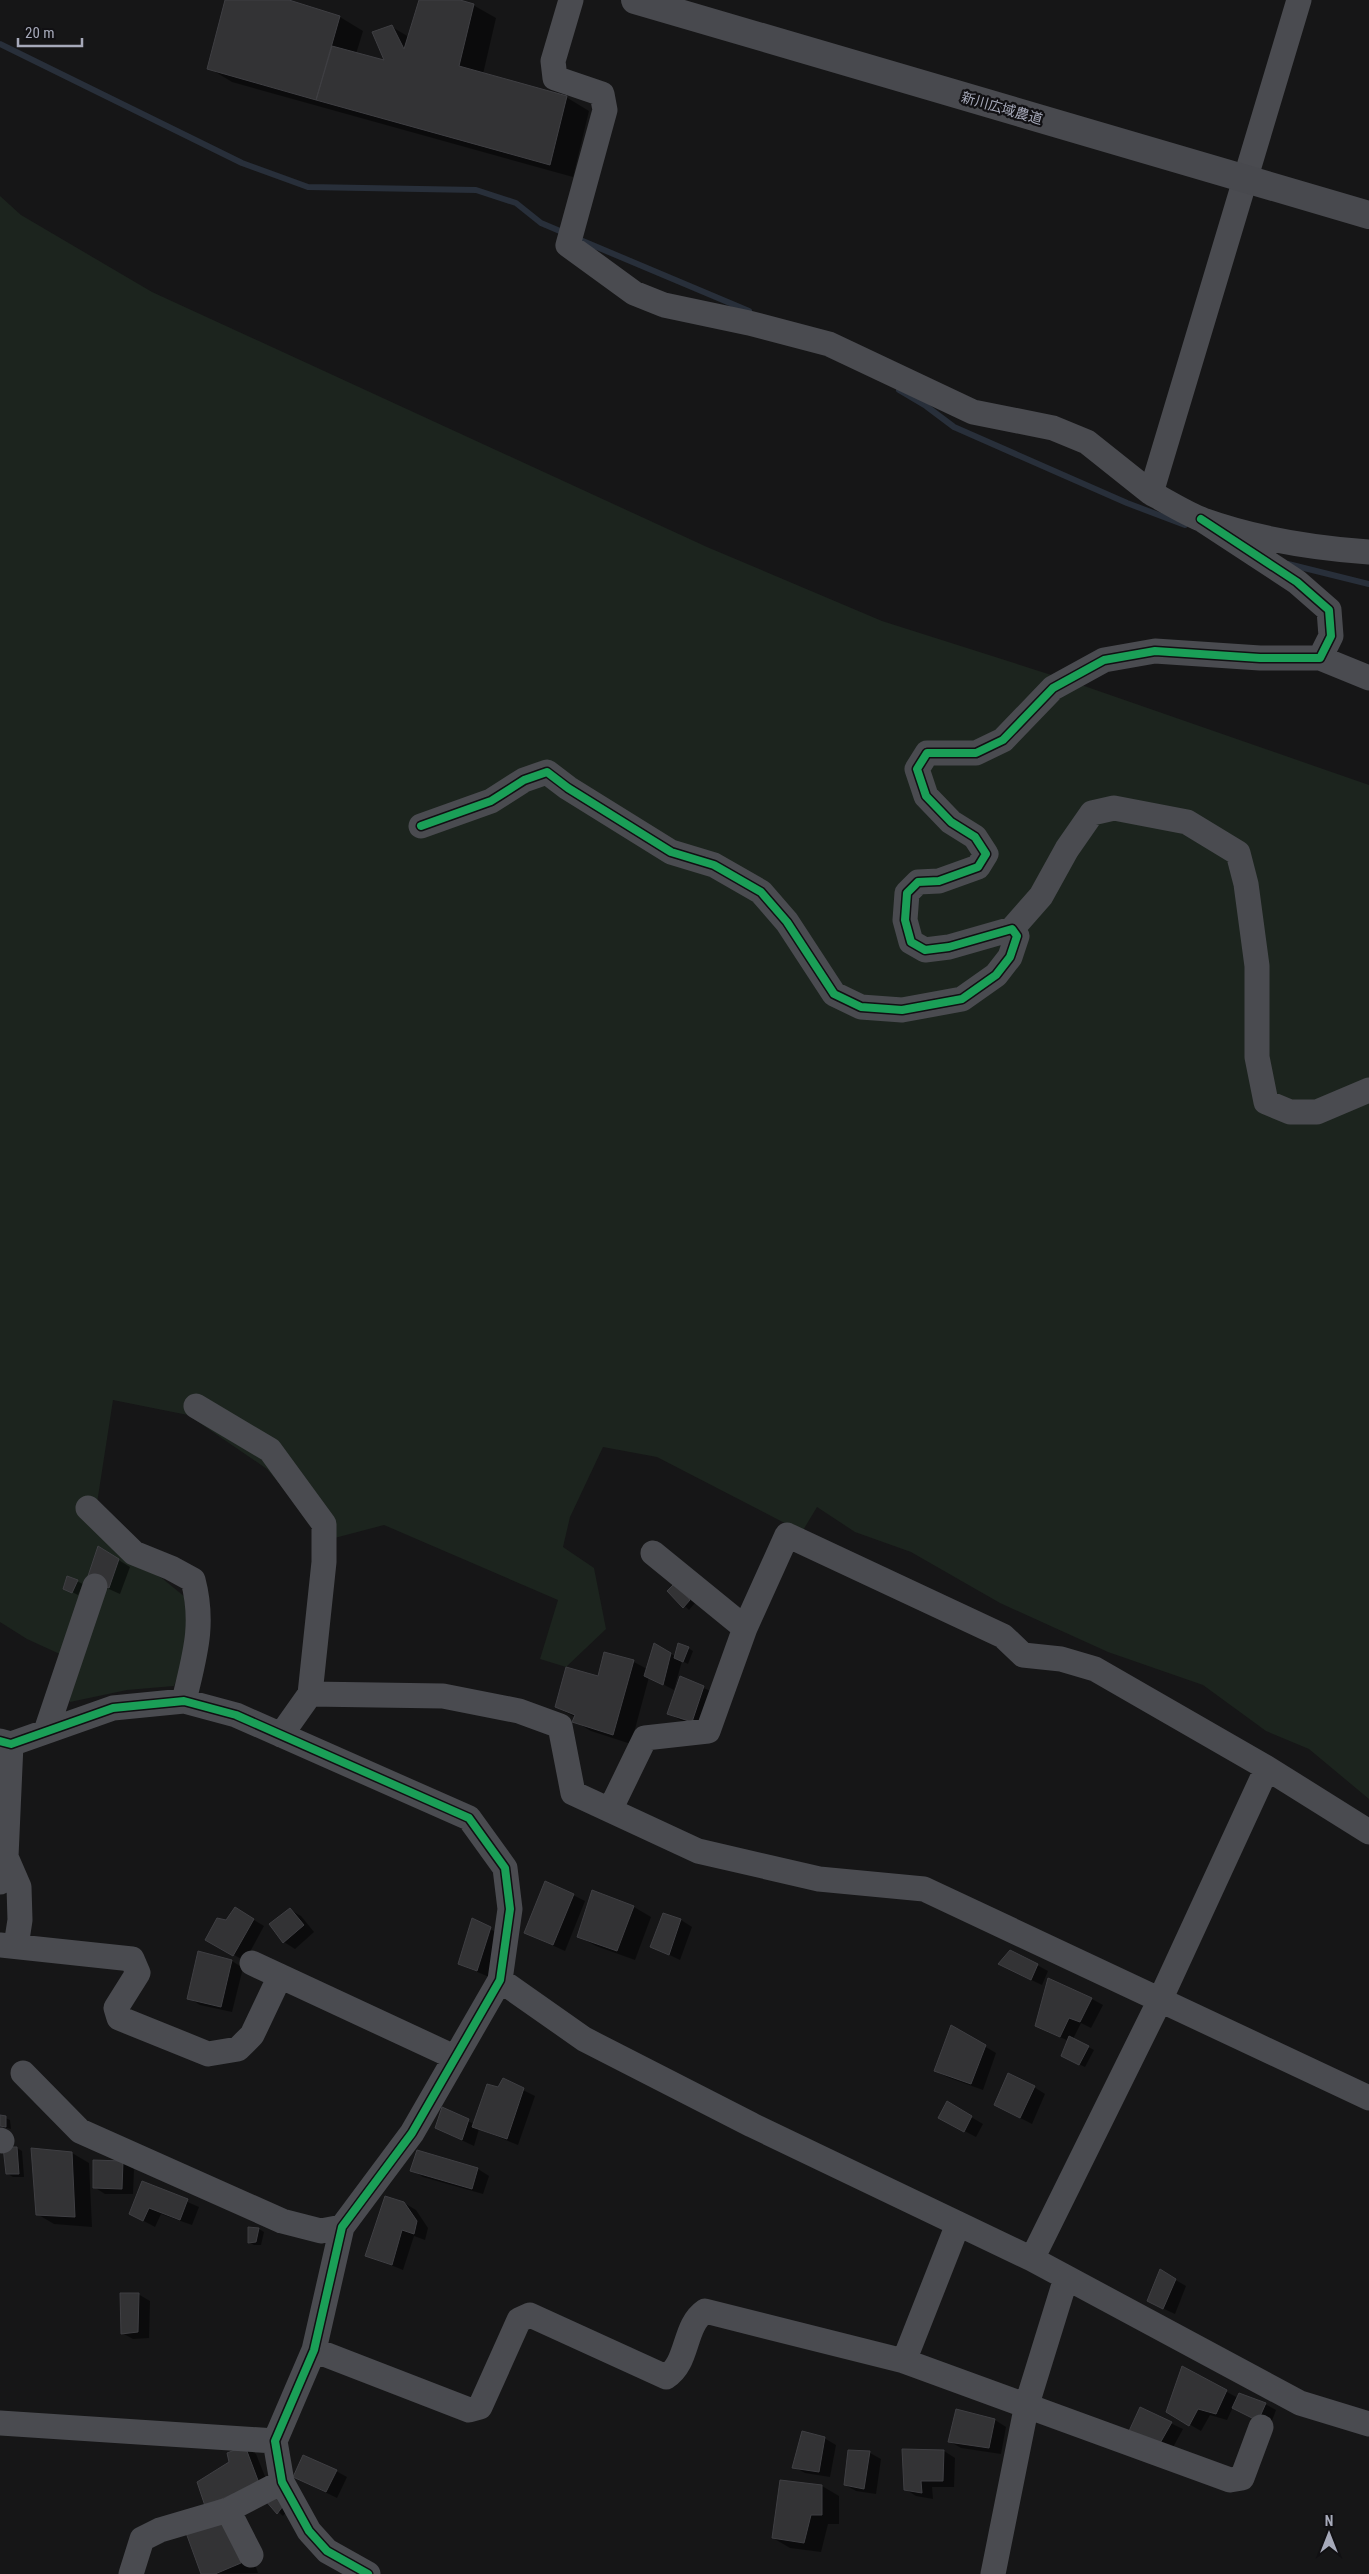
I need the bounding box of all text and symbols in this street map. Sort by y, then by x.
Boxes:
scale bar [18,15,81,47]
text: 20 m [25,24,55,42]
street label: 新川広域農道 [959,89,1045,127]
north arrow [1304,2509,1354,2559]
text: N [1325,2513,1333,2529]

